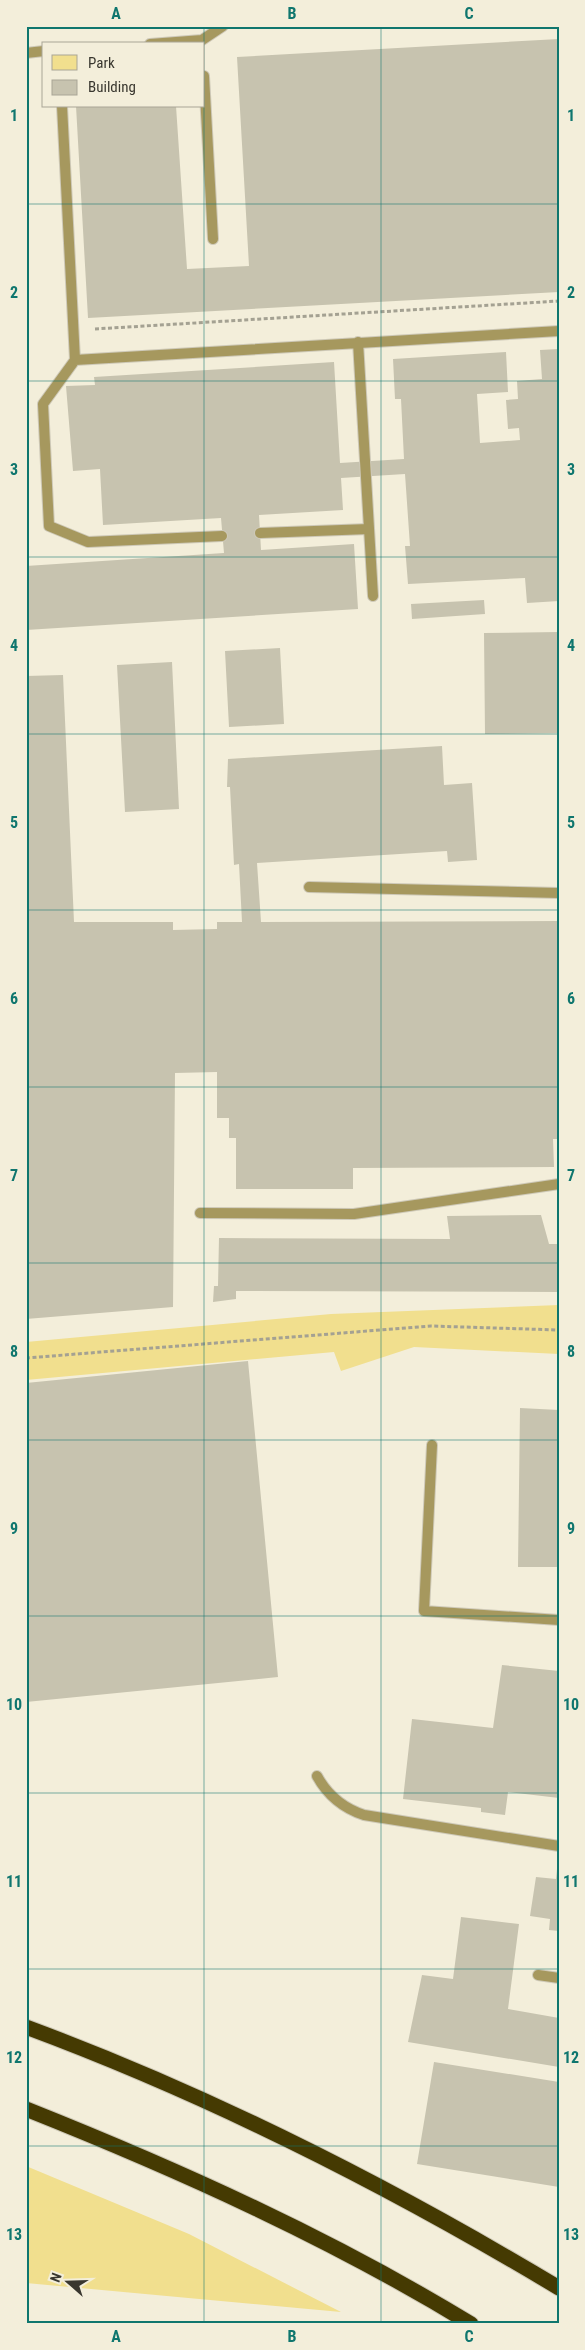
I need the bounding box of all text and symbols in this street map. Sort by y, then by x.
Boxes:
text: A [111,4,121,23]
text: B [288,4,297,23]
text: C [464,4,474,23]
legend [42,42,205,108]
text: Park [88,54,115,72]
text: Building [88,78,136,96]
text: 1 [10,106,18,125]
text: 1 [567,106,575,125]
text: 2 [10,283,18,302]
text: 2 [567,283,575,302]
text: 3 [10,460,18,479]
text: 3 [567,460,575,479]
text: 4 [10,636,18,655]
text: 4 [567,636,575,655]
text: 5 [10,813,18,832]
text: 5 [567,813,575,832]
text: 6 [10,989,18,1008]
text: 6 [567,989,575,1008]
text: 7 [10,1166,18,1185]
text: 7 [567,1166,575,1185]
text: 8 [10,1342,18,1361]
text: 8 [567,1342,575,1361]
text: 9 [10,1519,18,1538]
text: 9 [567,1519,575,1538]
text: 10 [6,1695,22,1714]
text: 10 [563,1695,579,1714]
text: 11 [6,1872,22,1891]
text: 11 [563,1872,579,1891]
text: 12 [6,2048,22,2067]
text: 12 [563,2048,579,2067]
text: 13 [6,2225,22,2244]
text: 13 [563,2225,579,2244]
north arrow [42,2258,92,2308]
text: N [47,2271,65,2284]
text: A [111,2327,121,2346]
text: B [288,2327,297,2346]
text: C [464,2327,474,2346]

